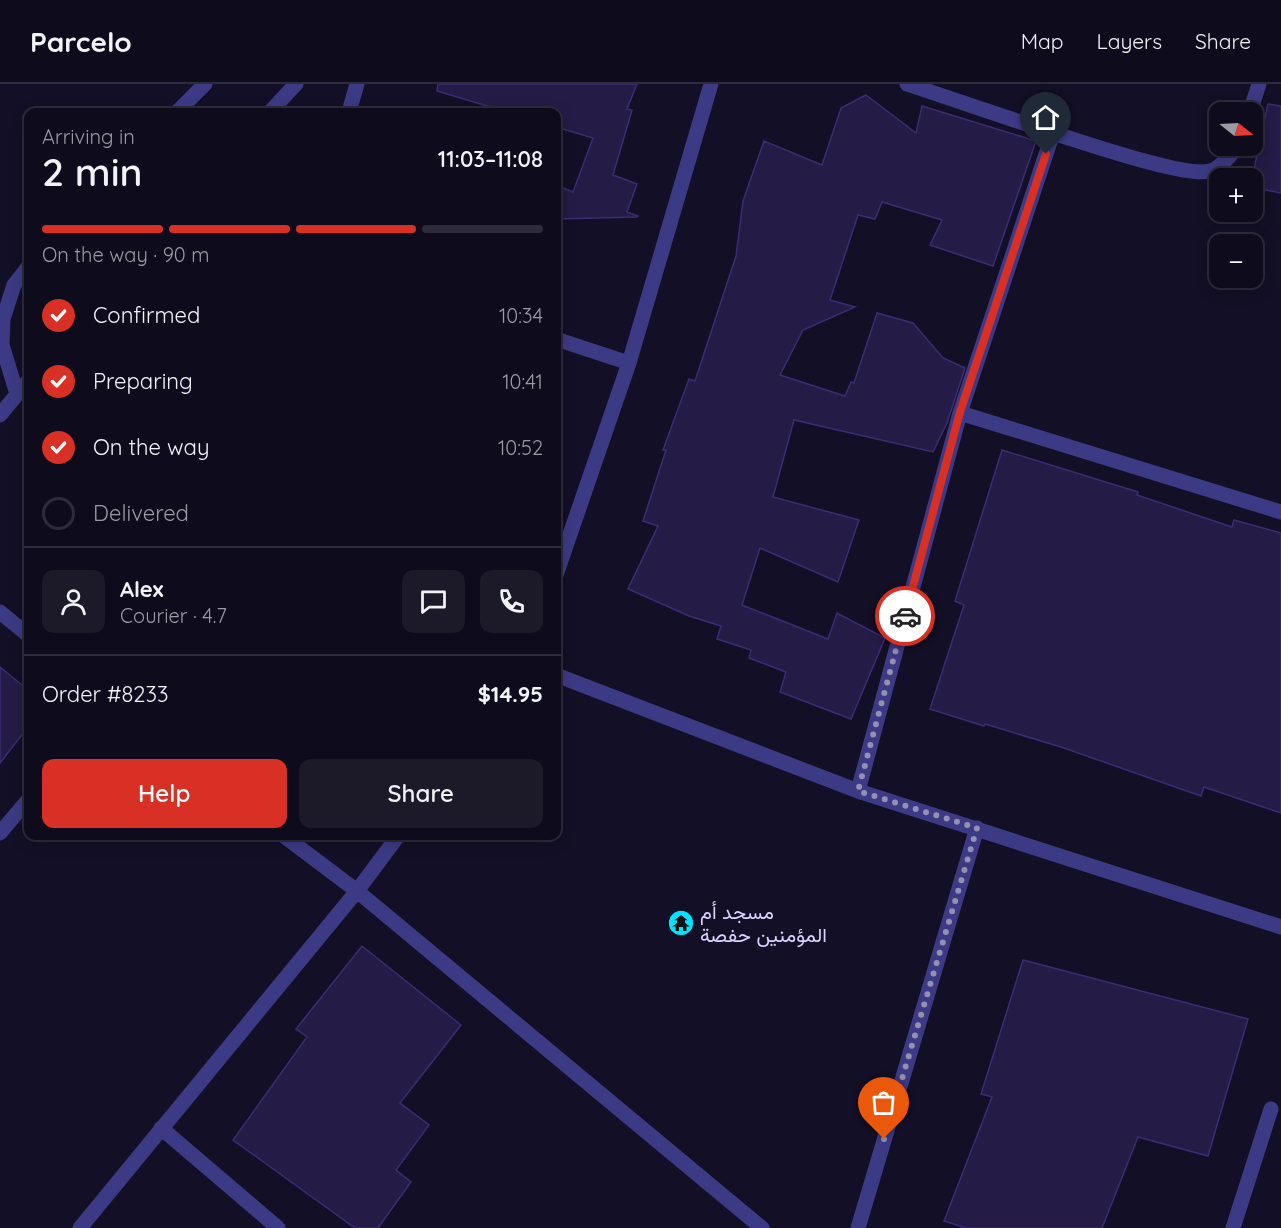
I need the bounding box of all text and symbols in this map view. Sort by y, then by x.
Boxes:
text: Parcelo [30,24,132,59]
text: Map [1021,28,1064,54]
text: Layers [1097,28,1162,54]
text: Share [1195,28,1251,54]
pin [1020,92,1071,154]
icon: home [1029,101,1062,134]
north arrow [1209,102,1263,156]
map controls [1209,102,1263,288]
text: Arriving in [42,124,135,149]
text: 11:03–11:08 [438,145,543,173]
text: 2 min [42,147,143,196]
button: + [1209,168,1263,222]
button: − [1209,234,1263,288]
text: On the way · 90 m [42,242,209,267]
icon: check [42,299,75,332]
text: Confirmed [93,301,200,329]
text: 10:34 [499,303,543,328]
icon: check [42,365,75,398]
text: Preparing [93,367,193,395]
text: 10:41 [502,369,543,394]
icon: check [42,431,75,464]
text: On the way [93,433,209,461]
text: 10:52 [498,435,543,460]
text: Delivered [93,499,189,527]
button: person [42,570,105,633]
button: chat [402,570,465,633]
button: phone [480,570,543,633]
text: Alex [120,575,163,603]
courier [875,586,935,646]
icon: car [889,600,922,633]
text: Courier · 4.7 [120,603,227,628]
text: Order #8233 [42,680,169,708]
text: $14.95 [478,680,543,708]
button: Help [42,759,287,828]
button: Share [299,759,543,828]
place label: مسجد أم المؤمنين حفصة [700,899,827,948]
temple icon: مسجد أم المؤمنين حفصة [666,908,696,938]
pin [858,1077,909,1139]
icon: bag [867,1086,900,1119]

